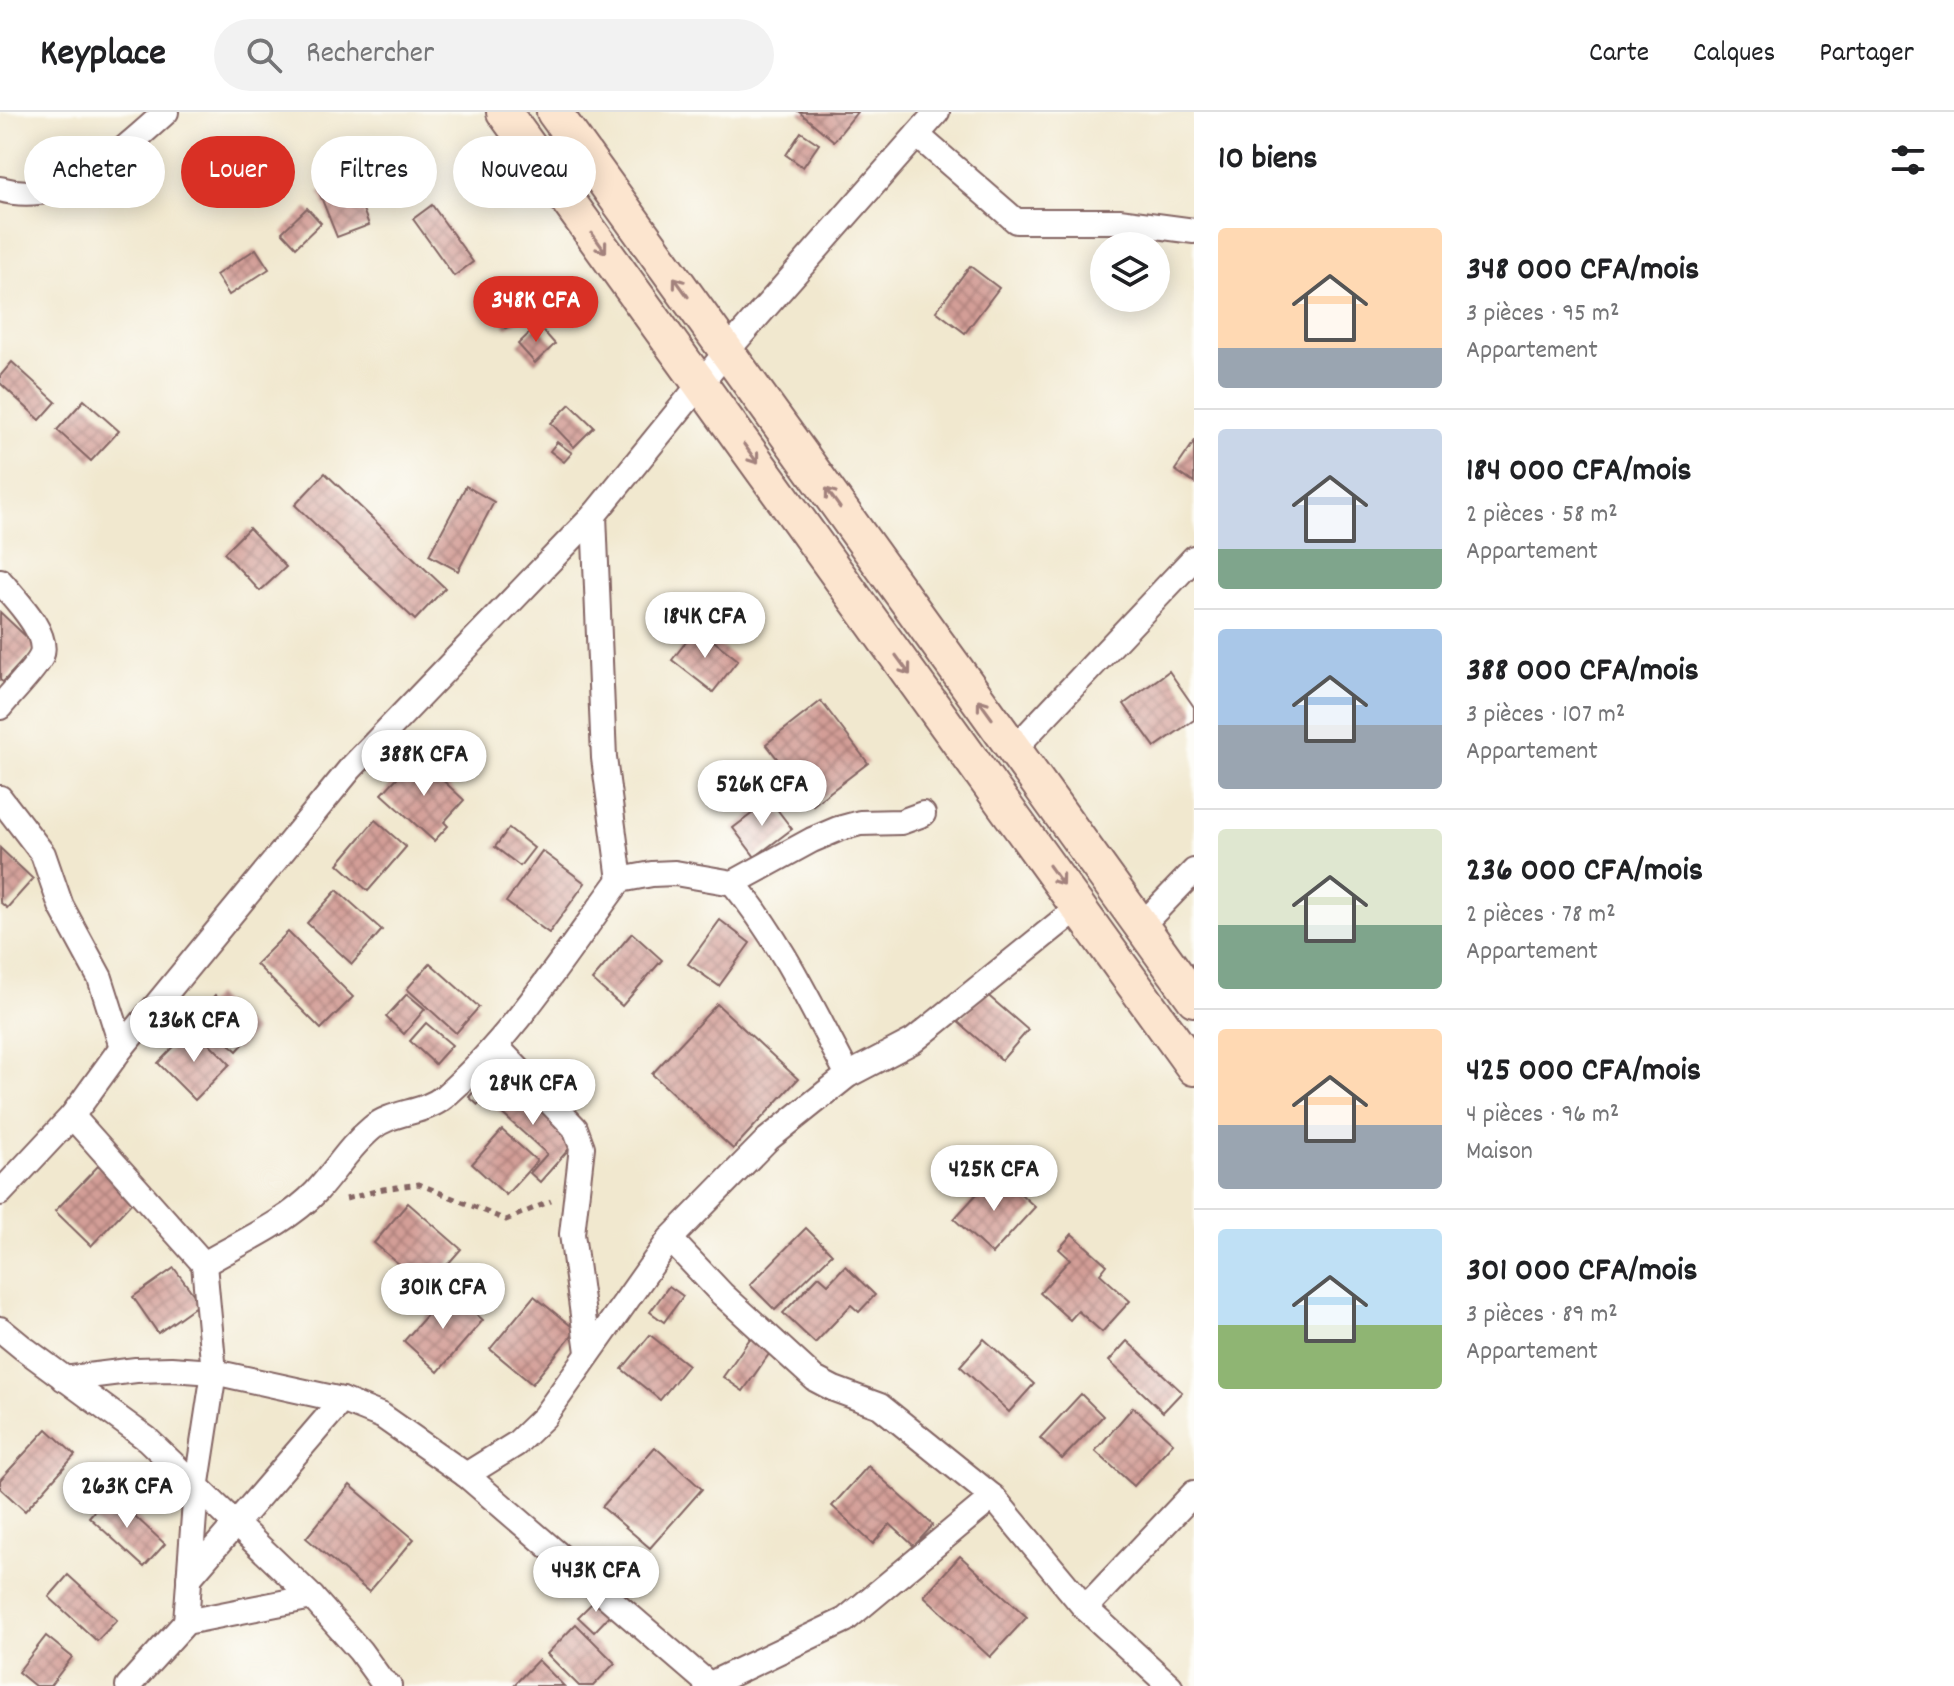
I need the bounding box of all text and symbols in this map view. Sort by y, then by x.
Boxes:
search box [214,19,774,91]
text: Keyplace [40,28,166,83]
icon: search [242,33,286,77]
text: Rechercher [306,34,434,77]
text: Carte [1589,35,1649,75]
text: Calques [1693,35,1775,75]
text: Partager [1819,35,1914,75]
chip: Acheter [24,136,165,208]
chip: Louer [181,136,295,208]
chip: Filtres [311,136,437,208]
chip: Nouveau [453,136,596,208]
text: 10 biens [1218,136,1318,185]
icon: filters [1886,138,1930,182]
one-way arrow [590,232,607,254]
map controls [1090,232,1170,312]
button: layers [1090,232,1170,312]
text: 348 000 CFA/mois [1466,247,1699,296]
icon: home [1282,260,1378,356]
pin: 348K CFA [453,276,619,344]
one-way arrow [672,277,689,299]
text: 348K CFA [491,283,581,320]
text: 3 pièces · 95 m² [1466,296,1619,333]
text: Appartement [1466,333,1598,370]
one-way arrow [742,443,759,464]
text: 184 000 CFA/mois [1466,448,1692,497]
icon: home [1282,461,1378,557]
one-way arrow [825,488,842,509]
text: 2 pièces · 58 m² [1466,497,1618,534]
text: Appartement [1466,534,1598,571]
pin: 184K CFA [622,592,788,660]
text: 184K CFA [663,599,747,636]
text: 388 000 CFA/mois [1466,648,1699,697]
one-way arrow [895,653,912,675]
icon: home [1282,661,1378,757]
text: 3 pièces · 107 m² [1466,697,1625,734]
one-way arrow [977,698,993,720]
pin: 388K CFA [341,730,507,798]
text: Appartement [1466,734,1598,771]
text: 388K CFA [380,737,469,774]
pin: 526K CFA [679,760,845,828]
text: 526K CFA [716,767,808,804]
text: 236 000 CFA/mois [1466,848,1703,897]
icon: home [1282,861,1378,957]
one-way arrow [1048,864,1064,886]
text: 2 pièces · 78 m² [1466,897,1616,934]
text: Appartement [1466,934,1598,971]
pin: 236K CFA [111,996,277,1064]
text: 236K CFA [148,1003,240,1040]
text: 425 000 CFA/mois [1466,1048,1701,1097]
pin: 284K CFA [450,1059,616,1127]
icon: home [1282,1061,1378,1157]
text: 284K CFA [488,1066,578,1103]
text: 4 pièces · 96 m² [1466,1097,1619,1134]
text: Maison [1466,1134,1533,1171]
pin: 425K CFA [911,1145,1077,1213]
text: 425K CFA [949,1152,1039,1189]
text: 301 000 CFA/mois [1466,1248,1697,1297]
icon: home [1282,1261,1378,1357]
pin: 301K CFA [360,1263,526,1331]
text: 301K CFA [399,1270,487,1307]
text: 3 pièces · 89 m² [1466,1297,1618,1334]
text: Appartement [1466,1334,1598,1371]
pin: 263K CFA [44,1462,210,1530]
text: 263K CFA [81,1469,173,1506]
pin: 443K CFA [513,1546,679,1614]
text: 443K CFA [551,1553,641,1590]

